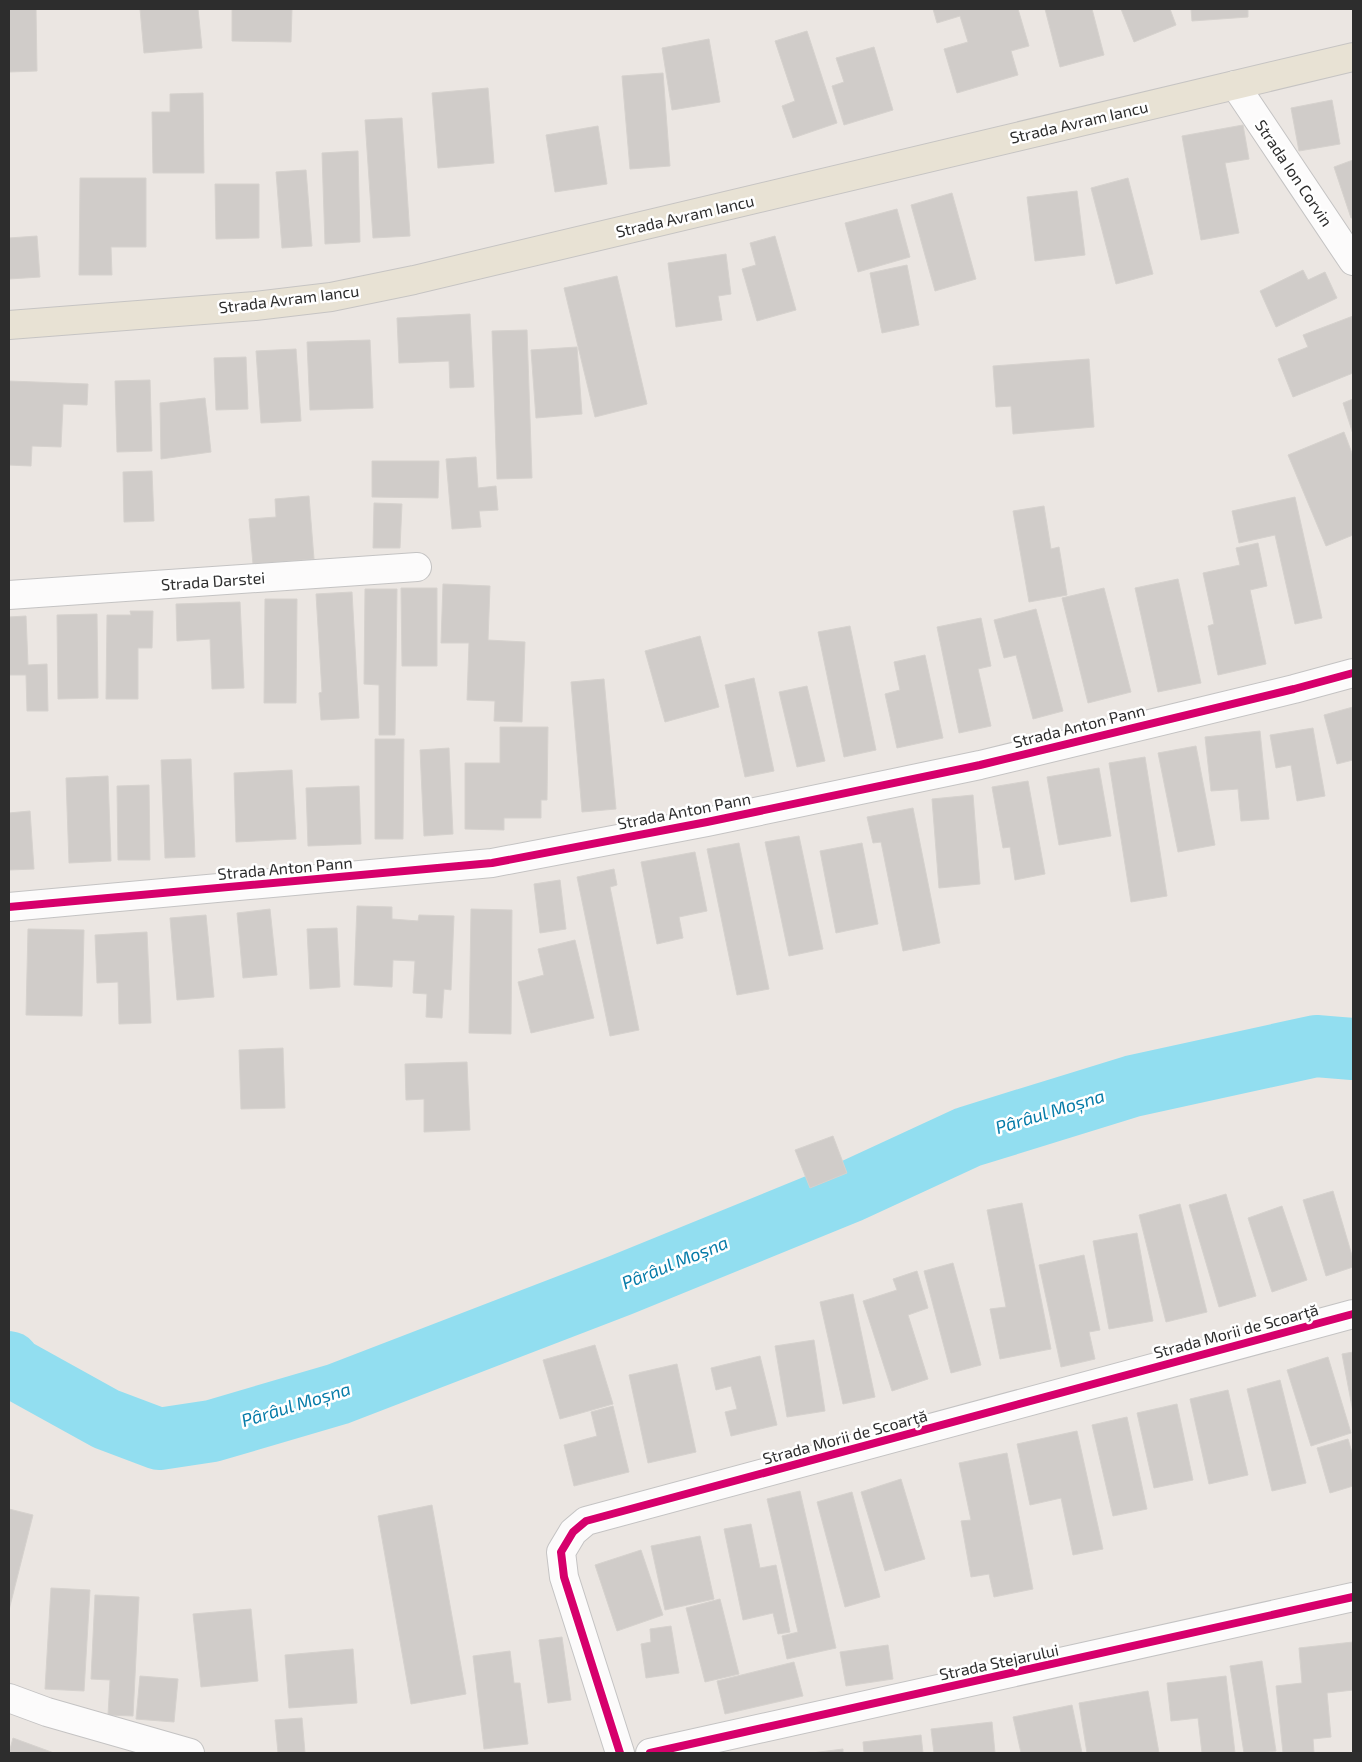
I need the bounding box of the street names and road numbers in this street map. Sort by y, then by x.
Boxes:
street label: Strada Avram Iancu [1008,96,1150,147]
street label: Strada Ion Corvin [1252,116,1337,230]
street label: Strada Avram Iancu [614,190,756,241]
street label: Strada Avram Iancu [218,280,360,317]
street label: Strada Darstei [160,567,266,594]
street label: Strada Anton Pann [1011,700,1147,751]
street label: Strada Anton Pann [616,788,752,833]
street label: Strada Anton Pann [217,852,353,883]
street label: Strada Morii de Scoarţă [1151,1299,1321,1363]
street label: Strada Morii de Scoarţă [760,1405,930,1469]
street label: Strada Stejarului [938,1640,1060,1684]

